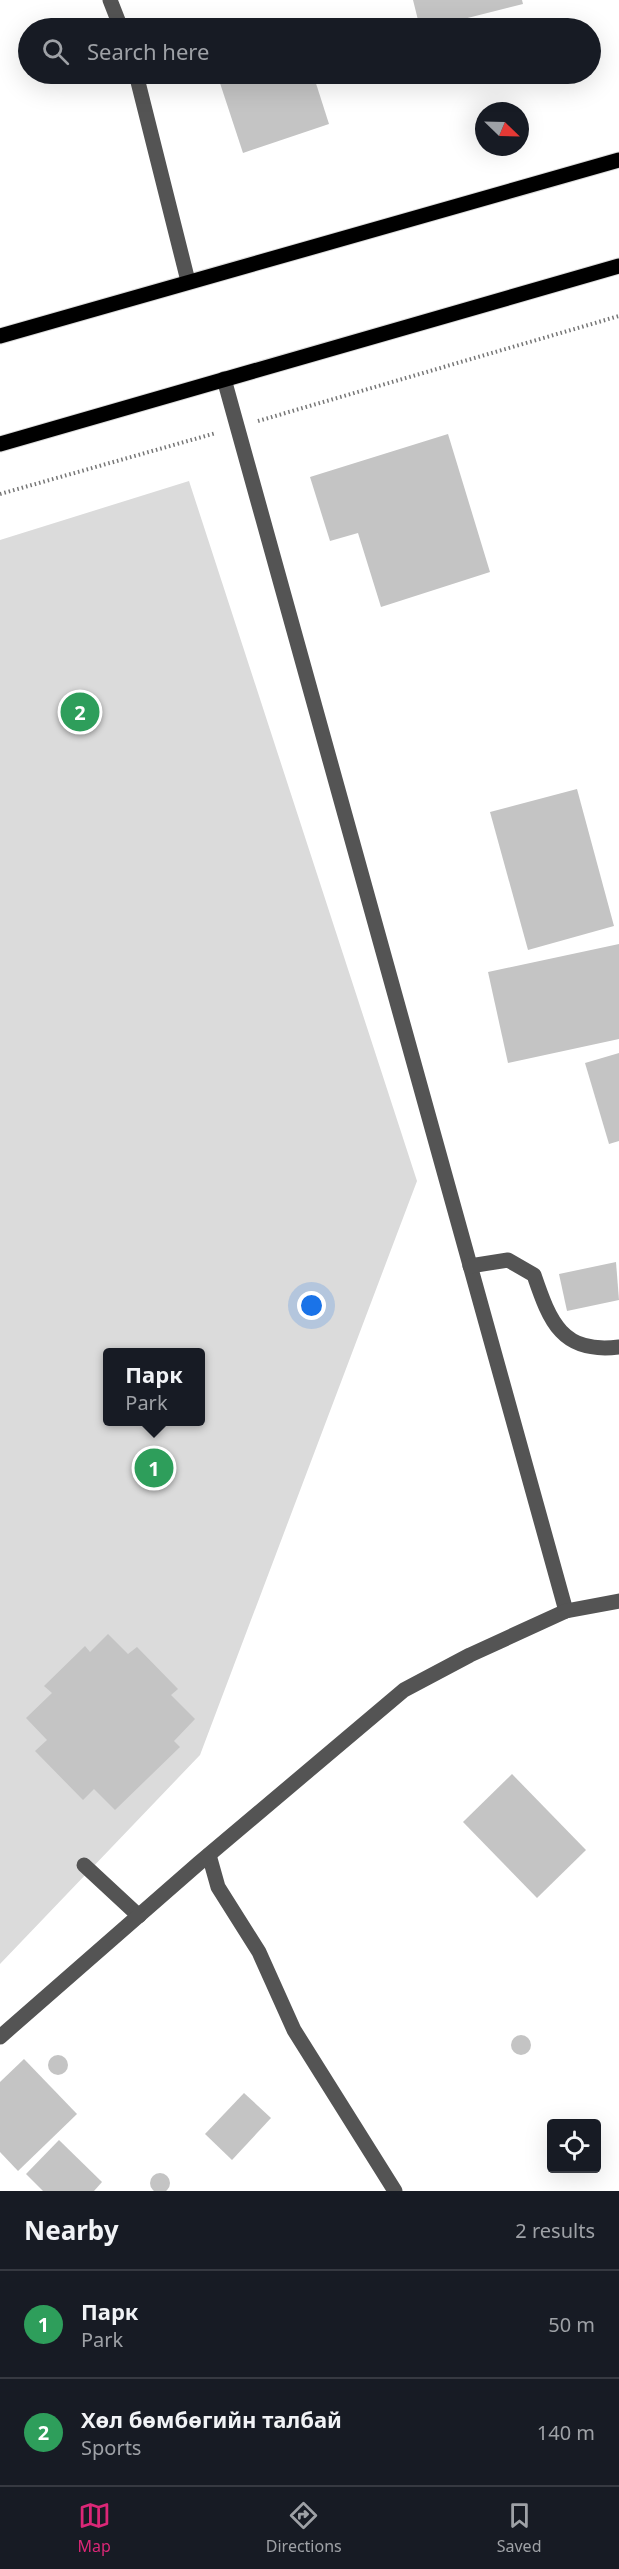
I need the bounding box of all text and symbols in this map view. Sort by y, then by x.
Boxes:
search box [18,18,601,84]
icon: search [39,35,72,68]
text: Search here [87,36,209,66]
north arrow [475,102,529,156]
pin: 2 [60,690,100,734]
your location [297,1291,326,1320]
popup [103,1348,205,1426]
text: Парк [125,1359,183,1389]
text: Park [125,1389,168,1416]
pin: 1 [134,1446,174,1490]
map controls [547,2119,601,2173]
button: locate [547,2119,601,2173]
text: Nearby [24,2212,119,2248]
text: 2 results [515,2217,595,2244]
text: Парк [81,2296,138,2326]
text: 1 [38,2311,49,2338]
text: 50 m [548,2311,595,2338]
text: Park [81,2326,123,2353]
text: Хөл бөмбөгийн талбай [81,2404,342,2434]
text: 2 [38,2419,49,2446]
text: 140 m [537,2419,595,2446]
text: Sports [81,2434,141,2461]
tab: Map [77,2499,111,2557]
tab: Directions [266,2499,342,2557]
tab: Saved [497,2499,541,2557]

